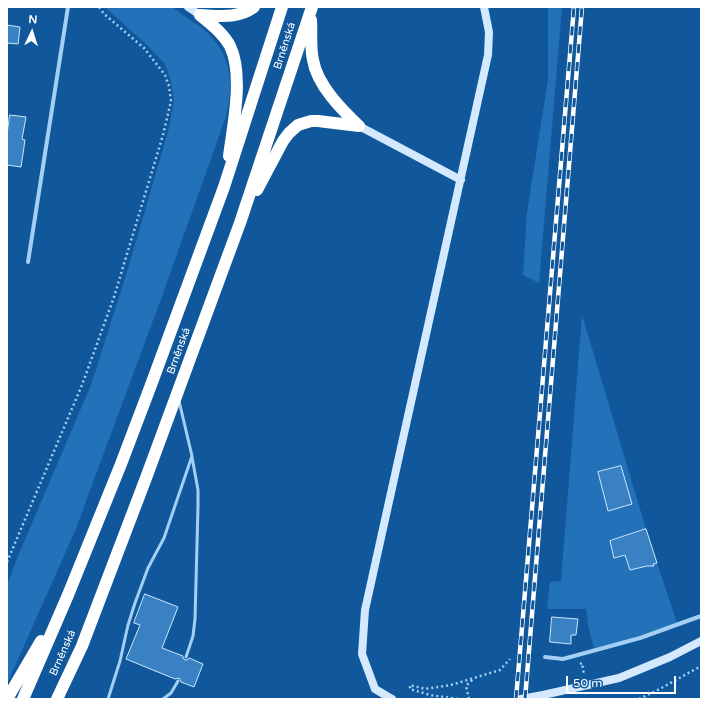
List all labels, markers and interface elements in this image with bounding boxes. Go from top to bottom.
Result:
north arrow [12,12,52,52]
text: N [28,13,38,26]
street label: Brněnská [271,21,299,71]
street label: Brněnská [164,326,194,376]
street label: Brněnská [47,628,79,678]
scale bar [568,668,678,694]
text: 50 m [573,676,602,690]

